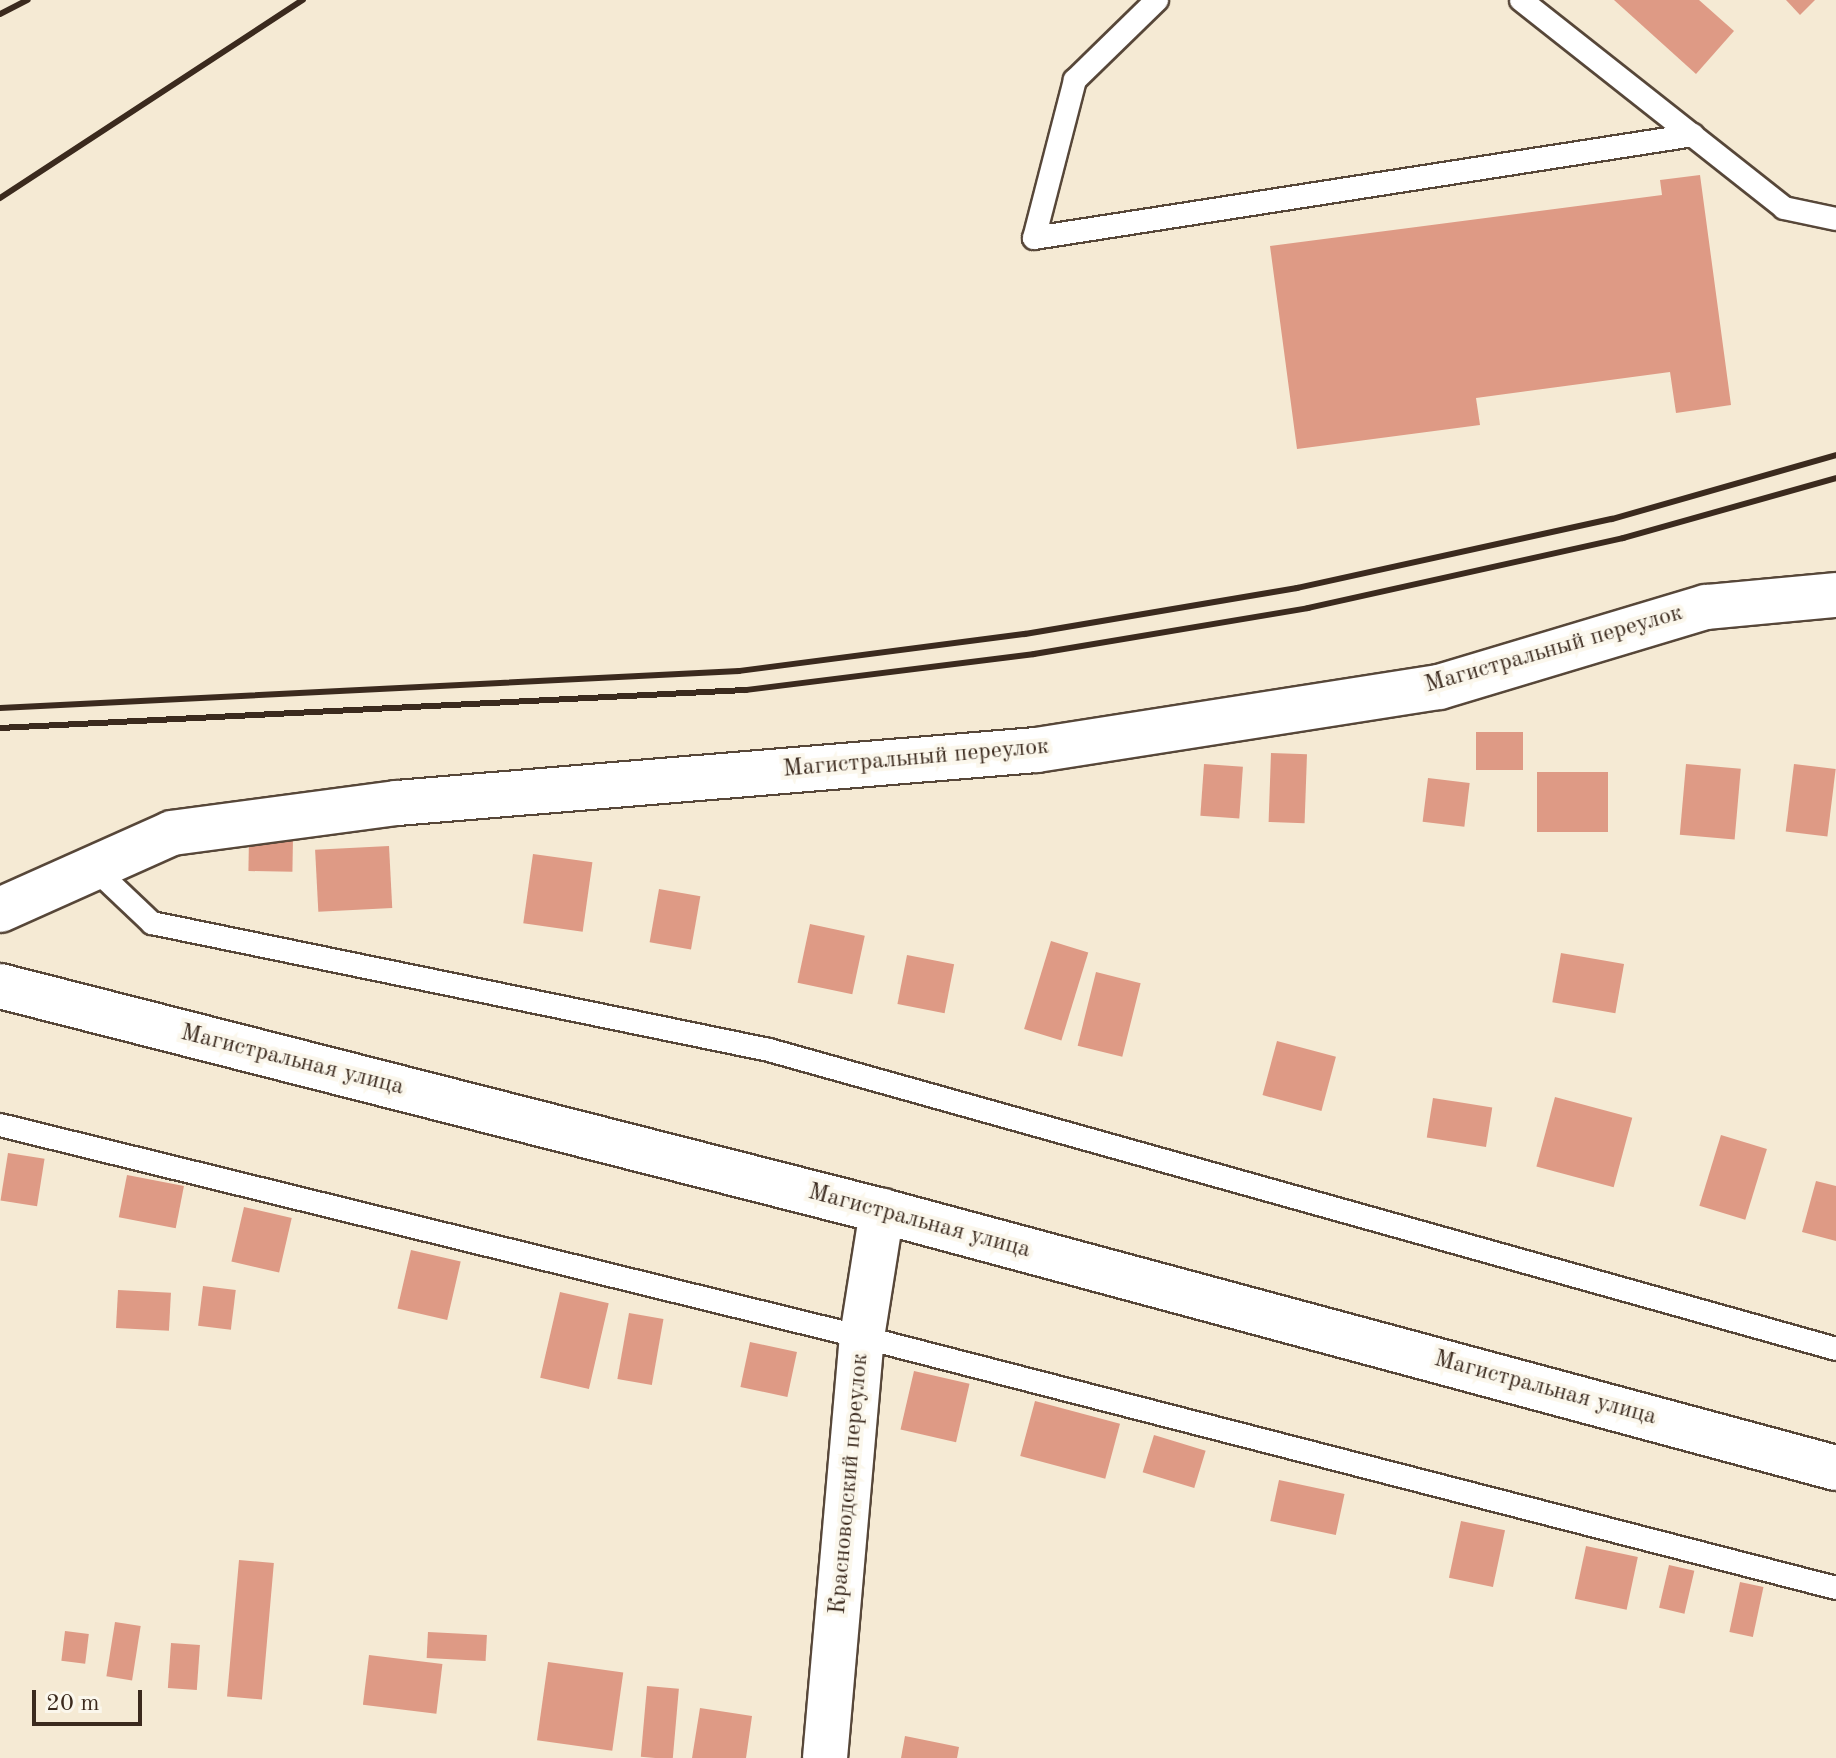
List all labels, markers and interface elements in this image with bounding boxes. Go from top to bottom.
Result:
street label: Магистральный переулок [1422,599,1686,701]
street label: Магистральный переулок [782,733,1050,785]
street label: Магистральная улица [177,1019,407,1103]
street label: Магистральная улица [805,1178,1033,1266]
street label: Магистральная улица [1431,1345,1659,1433]
street label: Красноводский переулок [824,1352,876,1616]
scale bar [36,1674,146,1724]
text: 20 m [46,1692,100,1716]

